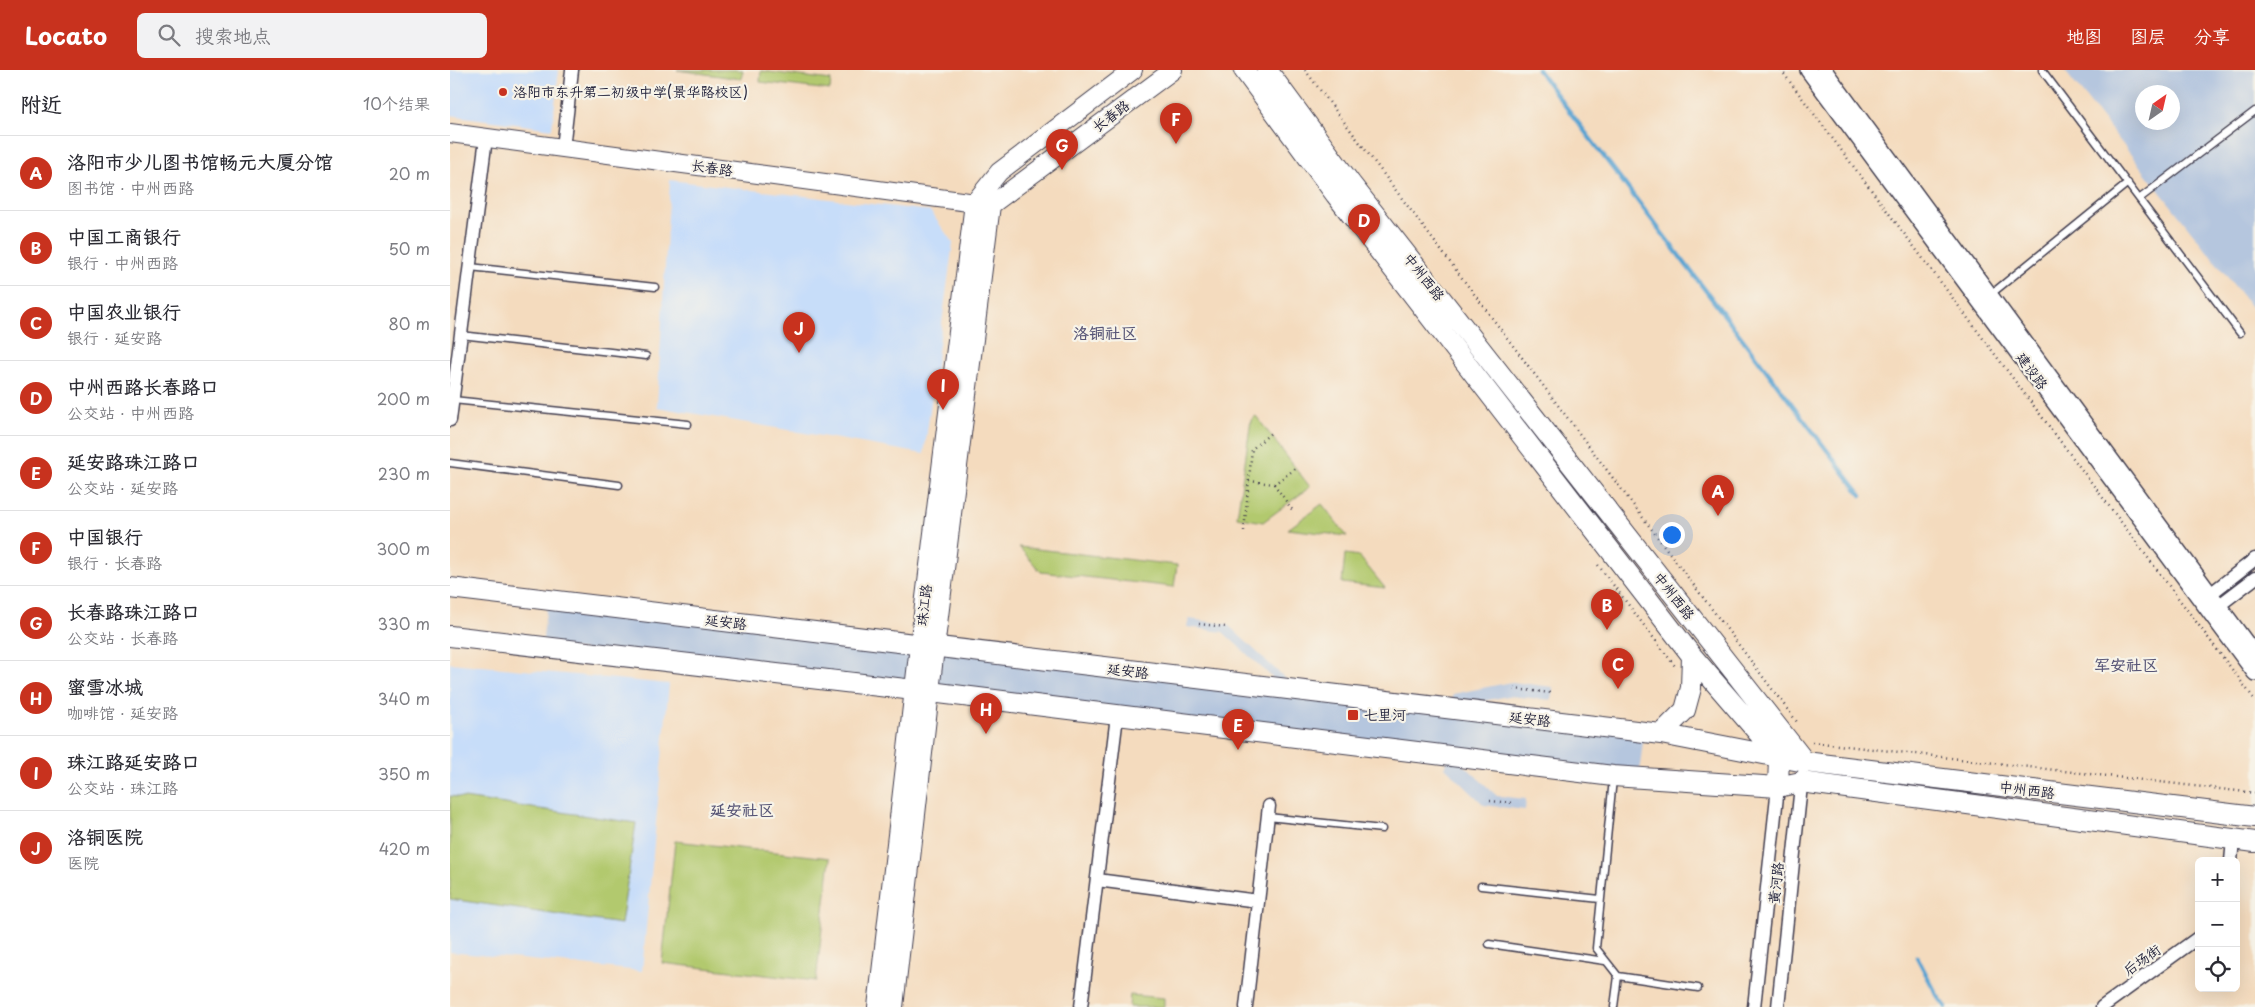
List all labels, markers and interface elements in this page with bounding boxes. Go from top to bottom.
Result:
search box [137,13,487,58]
text: Locato [25,17,107,53]
icon: search [155,21,183,49]
text: 搜索地点 [195,21,271,49]
text: 地图 [2066,22,2102,49]
text: 图层 [2130,22,2166,49]
text: 分享 [2194,22,2230,49]
place label: 洛阳市东升第二初级中学(景华路校区) [513,81,748,102]
north arrow [2135,85,2180,130]
marker: 洛阳市东升第二初级中学(景华路校区) [497,86,509,98]
text: 附近 [20,87,62,119]
text: 10个结果 [363,91,430,115]
street label: 长春路 [1088,95,1134,137]
pin: F [1160,103,1192,144]
pin: G [1046,129,1078,170]
text: 洛阳市少儿图书馆畅元大厦分馆 [67,147,333,175]
street label: 长春路 [690,154,734,181]
text: A [30,161,42,185]
text: 20 m [389,161,430,185]
text: 图书馆 · 中州西路 [67,175,194,199]
pin: D [1348,204,1380,245]
text: 中国工商银行 [67,222,181,250]
text: B [31,236,41,260]
text: 50 m [389,236,430,260]
street label: 中州西路 [1399,248,1450,305]
text: 银行 · 中州西路 [67,250,178,274]
text: 中国农业银行 [67,297,181,325]
text: C [30,311,42,335]
text: 80 m [388,311,430,335]
pin: J [783,312,815,353]
district label: 洛铜社区 [1073,320,1137,344]
text: 银行 · 延安路 [67,325,162,349]
street label: 建设路 [2012,348,2053,394]
pin: I [927,369,959,410]
text: 中州西路长春路口 [67,372,219,400]
text: D [30,386,42,410]
text: 200 m [377,386,430,410]
text: 公交站 · 中州西路 [67,400,194,424]
text: 延安路珠江路口 [67,447,200,475]
text: E [31,461,41,485]
text: 230 m [378,461,430,485]
text: 公交站 · 延安路 [67,475,178,499]
pin: A [1702,475,1734,516]
text: 中国银行 [67,522,143,550]
your location [1659,522,1685,548]
text: F [31,536,41,560]
text: 300 m [376,536,430,560]
text: 银行 · 长春路 [67,550,162,574]
street label: 中州西路 [1649,567,1700,624]
street label: 珠江路 [911,583,936,627]
pin: B [1591,589,1623,630]
text: 长春路珠江路口 [67,597,200,625]
street label: 延安路 [704,609,748,634]
text: G [29,611,43,635]
text: 330 m [377,611,430,635]
text: 公交站 · 长春路 [67,625,178,649]
pin: C [1602,648,1634,689]
district label: 军安社区 [2094,652,2158,676]
street label: 延安路 [1106,658,1150,683]
text: 蜜雪冰城 [67,672,143,700]
text: H [30,686,42,710]
text: 340 m [378,686,430,710]
pin: H [970,693,1002,734]
text: 咖啡馆 · 延安路 [67,700,178,724]
place label: 七里河 [1364,704,1406,725]
street label: 延安路 [1508,706,1552,731]
marker: 七里河 [1346,708,1360,722]
pin: E [1222,709,1254,750]
text: 珠江路延安路口 [67,747,200,775]
text: I [33,761,39,785]
text: 350 m [378,761,430,785]
text: 公交站 · 珠江路 [67,775,178,799]
street label: 中州西路 [1998,776,2056,803]
district label: 延安社区 [710,797,774,821]
text: 洛铜医院 [67,822,143,850]
text: J [31,836,41,860]
text: 420 m [379,836,430,860]
text: 医院 [67,850,99,874]
map controls [2195,857,2240,992]
button: + [2195,857,2240,902]
street label: 黄河路 [1763,861,1788,905]
button: − [2195,902,2240,947]
street label: 后场街 [2118,939,2165,980]
button: locate [2195,947,2240,992]

